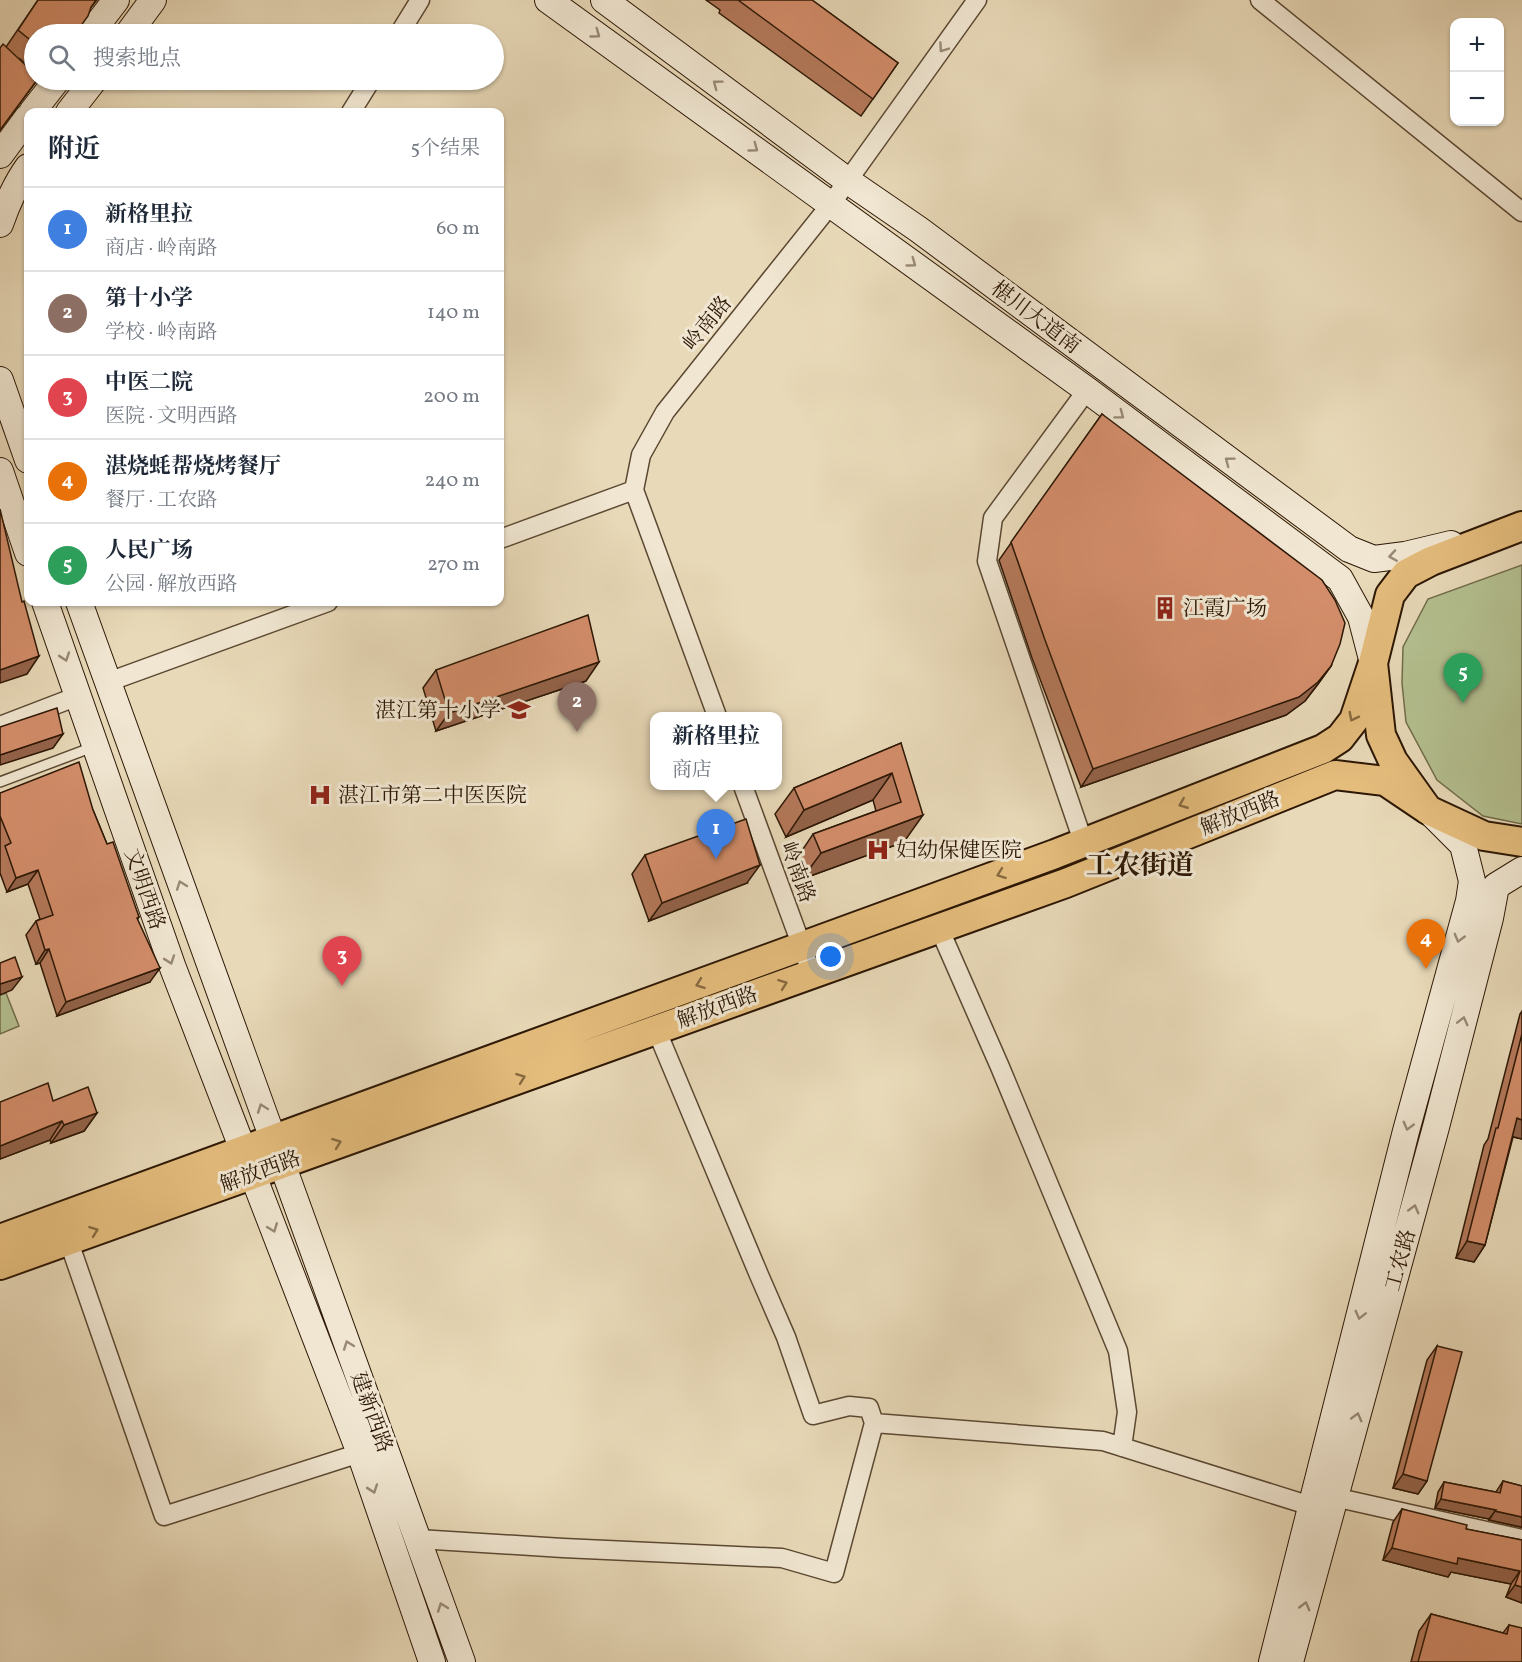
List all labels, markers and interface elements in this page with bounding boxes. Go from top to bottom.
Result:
map controls [1450,18,1504,126]
button: + [1450,18,1504,72]
search box [24,24,504,90]
one-way arrow [589,27,600,38]
icon: search [45,41,78,74]
one-way arrow [939,41,950,52]
text: 搜索地点 [93,44,181,75]
button: − [1450,72,1504,126]
one-way arrow [712,80,723,91]
text: 附近 [48,132,100,168]
text: 5个结果 [410,135,480,163]
one-way arrow [747,141,758,152]
text: 新格里拉 [105,200,193,231]
text: 1 [63,215,72,243]
text: 60 m [436,215,480,243]
text: 商店 · 岭南路 [105,235,217,263]
one-way arrow [905,256,916,267]
street label: 椹川大道南 [984,275,1086,361]
text: 第十小学 [105,284,193,315]
street label: 岭南路 [677,290,739,358]
text: 2 [62,299,73,327]
text: 140 m [427,299,480,327]
text: 学校 · 岭南路 [105,319,217,347]
text: 中医二院 [105,368,193,399]
text: 3 [62,383,73,411]
text: 200 m [423,383,480,411]
text: 医院 · 文明西路 [105,403,237,431]
one-way arrow [1113,408,1124,419]
text: 湛烧蚝帮烧烤餐厅 [105,452,281,483]
one-way arrow [1225,457,1236,468]
text: 4 [61,467,74,495]
text: 240 m [425,467,480,495]
text: 餐厅 · 工农路 [105,487,217,515]
text: 人民广场 [105,536,193,567]
one-way arrow [1389,550,1398,562]
text: 5 [63,551,72,579]
text: 270 m [427,551,480,579]
text: 公园 · 解放西路 [105,571,237,599]
building icon: 江霞广场 [1152,595,1178,621]
place label: 江霞广场 [1183,595,1267,624]
one-way arrow [57,651,70,662]
pin: 5 [1444,654,1482,703]
pin: 2 [558,682,596,732]
place label: 湛江第十小学 [375,697,501,726]
school or university icon: 湛江第十小学 [506,697,532,723]
one-way arrow [1349,711,1361,722]
popup [650,712,782,790]
text: 新格里拉 [672,722,760,753]
text: 商店 [672,757,712,785]
hospital icon: 湛江市第二中医医院 [307,782,333,808]
place label: 湛江市第二中医医院 [338,782,527,811]
street label: 解放西路 [1196,785,1285,844]
one-way arrow [1179,797,1190,809]
pin: 1 [696,810,736,859]
hospital icon: 妇幼保健医院 [865,837,891,863]
place label: 妇幼保健医院 [896,837,1022,866]
street label: 岭南路 [772,838,821,907]
street label: 文明西路 [116,845,171,934]
district label: 工农街道 [1086,848,1194,886]
one-way arrow [997,867,1007,880]
one-way arrow [176,880,188,891]
pin: 4 [1406,920,1446,969]
one-way arrow [1454,932,1466,943]
pin: 3 [322,936,362,986]
your location [816,942,845,971]
one-way arrow [162,954,175,965]
one-way arrow [695,977,706,990]
one-way arrow [778,978,788,991]
street label: 解放西路 [673,980,762,1036]
one-way arrow [1456,1016,1469,1026]
one-way arrow [515,1072,526,1085]
one-way arrow [257,1103,269,1114]
one-way arrow [1402,1121,1415,1131]
one-way arrow [331,1138,342,1151]
street label: 解放西路 [216,1144,305,1200]
one-way arrow [1406,1204,1419,1214]
one-way arrow [266,1222,278,1233]
one-way arrow [88,1226,99,1238]
street label: 工农路 [1379,1226,1424,1295]
one-way arrow [1354,1310,1367,1320]
one-way arrow [342,1340,355,1350]
street label: 建新西路 [343,1368,399,1457]
one-way arrow [1350,1413,1362,1423]
one-way arrow [365,1483,378,1494]
one-way arrow [1298,1601,1311,1611]
one-way arrow [437,1602,450,1613]

